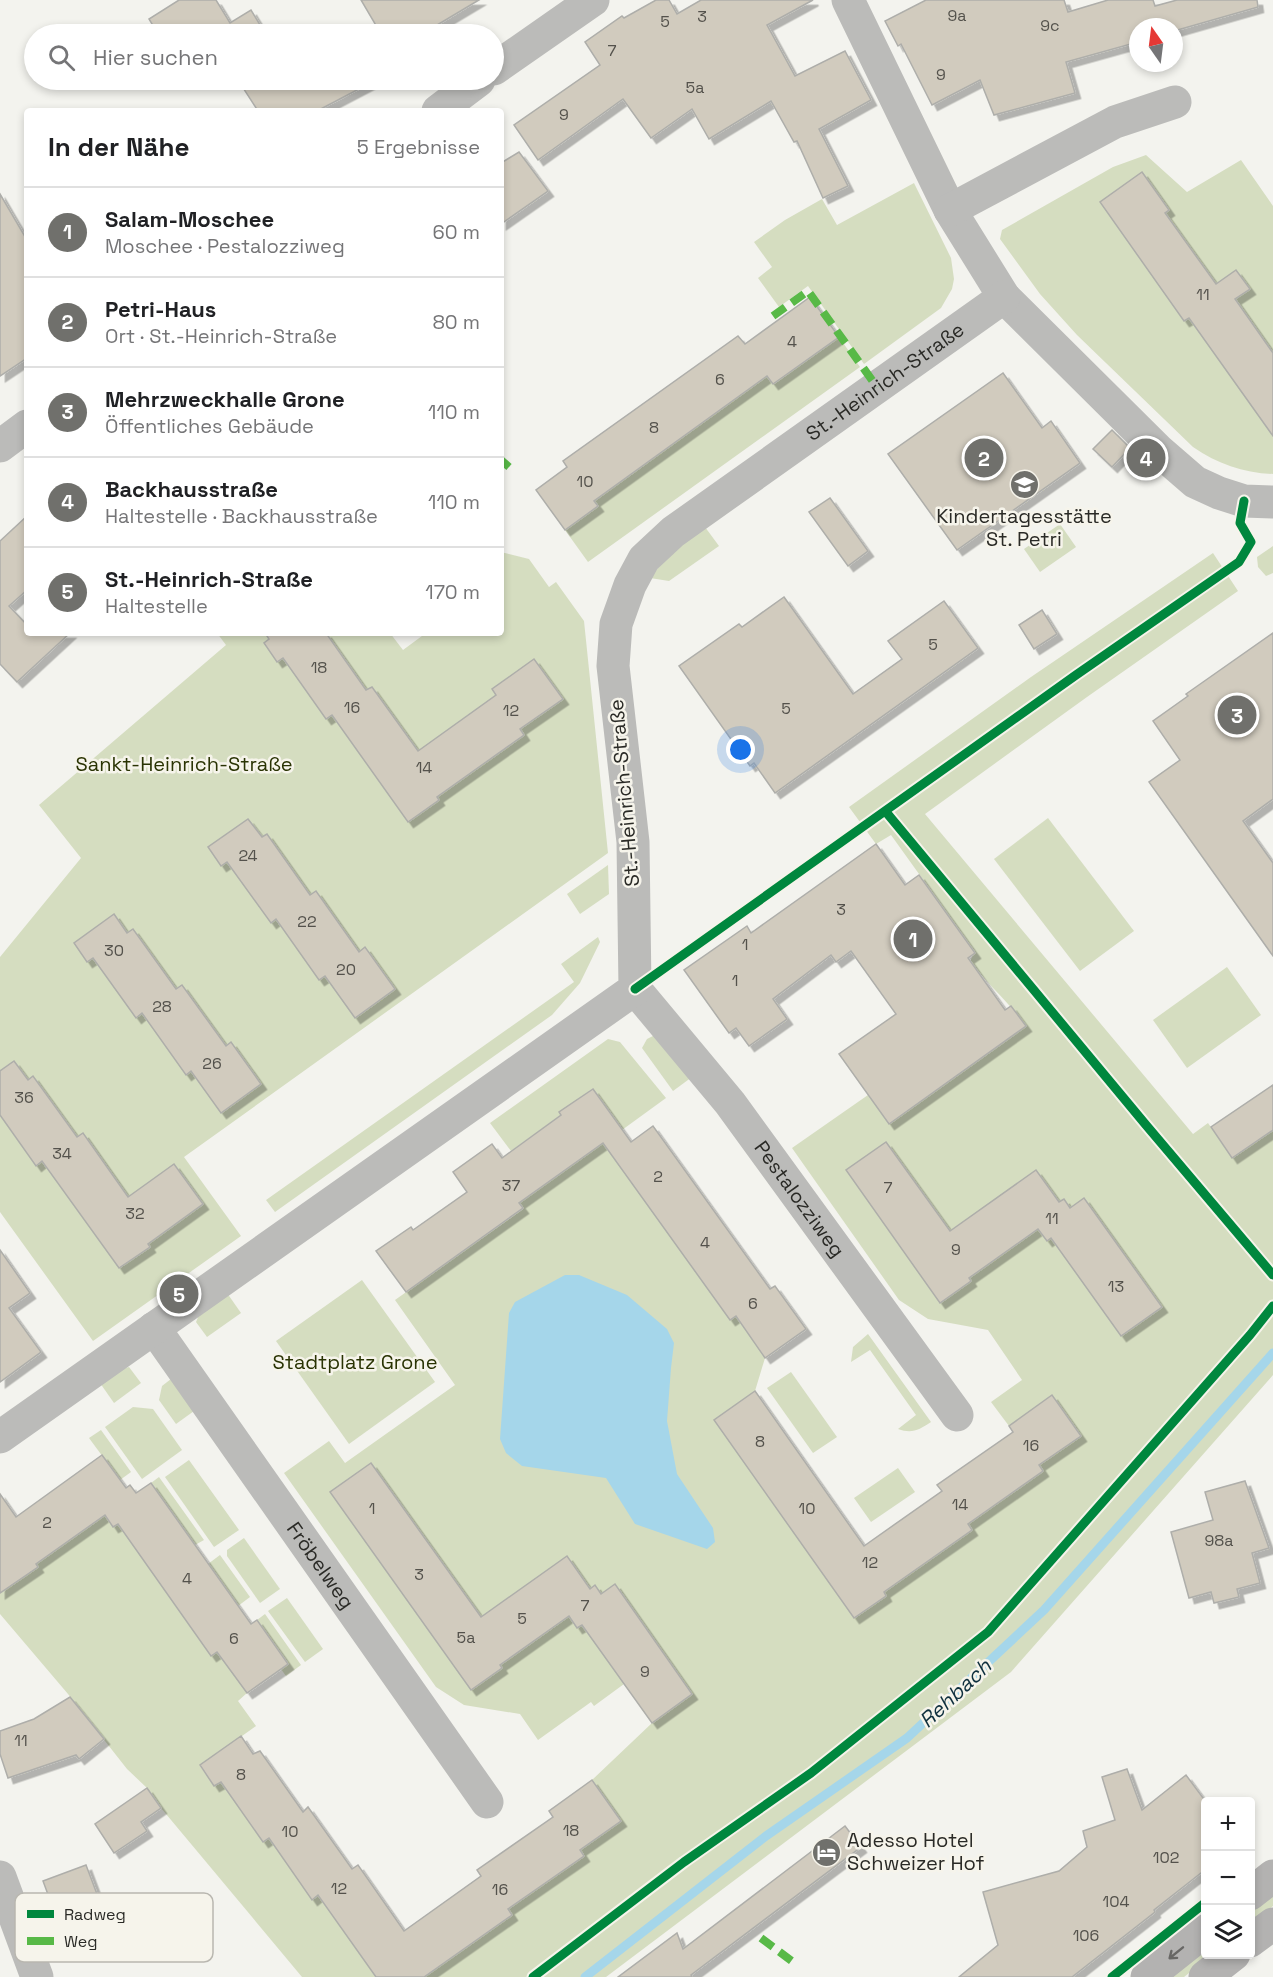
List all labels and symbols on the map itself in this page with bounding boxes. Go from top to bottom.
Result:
house number: 9a [948,5,967,26]
house number: 3 [697,6,707,27]
house number: 5 [660,11,670,32]
house number: 9c [1040,15,1060,36]
north arrow [1129,18,1183,72]
house number: 7 [607,40,617,61]
house number: 9 [936,64,946,85]
house number: 5a [686,77,704,98]
house number: 9 [559,104,569,125]
house number: 11 [1196,284,1210,305]
street label: St.-Heinrich-Straße [801,316,969,447]
house number: 4 [787,331,797,352]
house number: 6 [715,369,725,390]
house number: 8 [649,417,659,438]
pin: 2 [964,436,1004,480]
pin: 4 [1126,436,1166,480]
school or university icon: Kindertagesstätte St. Petri [1008,469,1040,501]
house number: 10 [577,471,593,492]
place label: Kindertagesstätte St. Petri [936,503,1112,552]
house number: 5 [928,634,938,655]
house number: 18 [311,657,327,678]
pin: 3 [1218,692,1256,738]
house number: 16 [344,697,360,718]
street label: St.-Heinrich-Straße [603,698,645,888]
house number: 5 [781,698,791,719]
house number: 12 [503,700,519,721]
your location [726,735,755,764]
park label: Sankt-Heinrich-Straße [75,751,293,777]
house number: 14 [416,757,432,778]
house number: 24 [238,845,258,866]
house number: 3 [836,899,846,920]
house number: 22 [297,911,317,932]
pin: 1 [894,916,932,962]
house number: 1 [742,934,748,955]
house number: 30 [104,940,124,961]
house number: 20 [336,959,356,980]
house number: 1 [732,970,738,991]
house number: 28 [152,996,172,1017]
house number: 26 [202,1053,222,1074]
house number: 36 [14,1087,34,1108]
street label: Pestalozziweg [749,1136,851,1262]
house number: 34 [52,1143,72,1164]
house number: 2 [653,1166,663,1187]
house number: 37 [502,1175,520,1196]
house number: 7 [883,1177,893,1198]
house number: 32 [125,1203,145,1224]
house number: 11 [1045,1208,1059,1229]
house number: 4 [700,1232,710,1253]
house number: 9 [951,1239,961,1260]
pin: 5 [160,1272,198,1316]
house number: 13 [1108,1276,1124,1297]
house number: 6 [748,1293,758,1314]
park label: Stadtplatz Grone [273,1349,437,1375]
house number: 8 [755,1431,765,1452]
house number: 16 [1023,1435,1039,1456]
house number: 14 [952,1494,968,1515]
house number: 1 [369,1498,375,1519]
house number: 10 [799,1498,815,1519]
house number: 2 [42,1512,52,1533]
street label: Fröbelweg [281,1517,360,1614]
house number: 98a [1205,1530,1233,1551]
house number: 12 [862,1552,878,1573]
house number: 3 [414,1564,424,1585]
house number: 4 [182,1568,192,1589]
house number: 7 [580,1595,590,1616]
house number: 5 [517,1608,527,1629]
house number: 5a [457,1627,475,1648]
house number: 6 [229,1628,239,1649]
water label: Rehbach [913,1652,998,1733]
house number: 9 [640,1661,650,1682]
house number: 11 [14,1730,28,1751]
house number: 8 [236,1764,246,1785]
house number: 18 [563,1820,579,1841]
house number: 10 [282,1821,298,1842]
place label: Adesso Hotel Schweizer Hof [847,1827,985,1876]
hotel icon: Adesso Hotel Schweizer Hof [810,1836,842,1868]
house number: 102 [1153,1847,1179,1868]
house number: 12 [331,1878,347,1899]
house number: 16 [492,1879,508,1900]
house number: 104 [1103,1891,1129,1912]
legend [15,1893,213,1962]
text: Radweg [64,1904,126,1925]
house number: 106 [1073,1925,1099,1946]
text: Weg [64,1931,98,1952]
one-way arrow [1168,1947,1184,1960]

